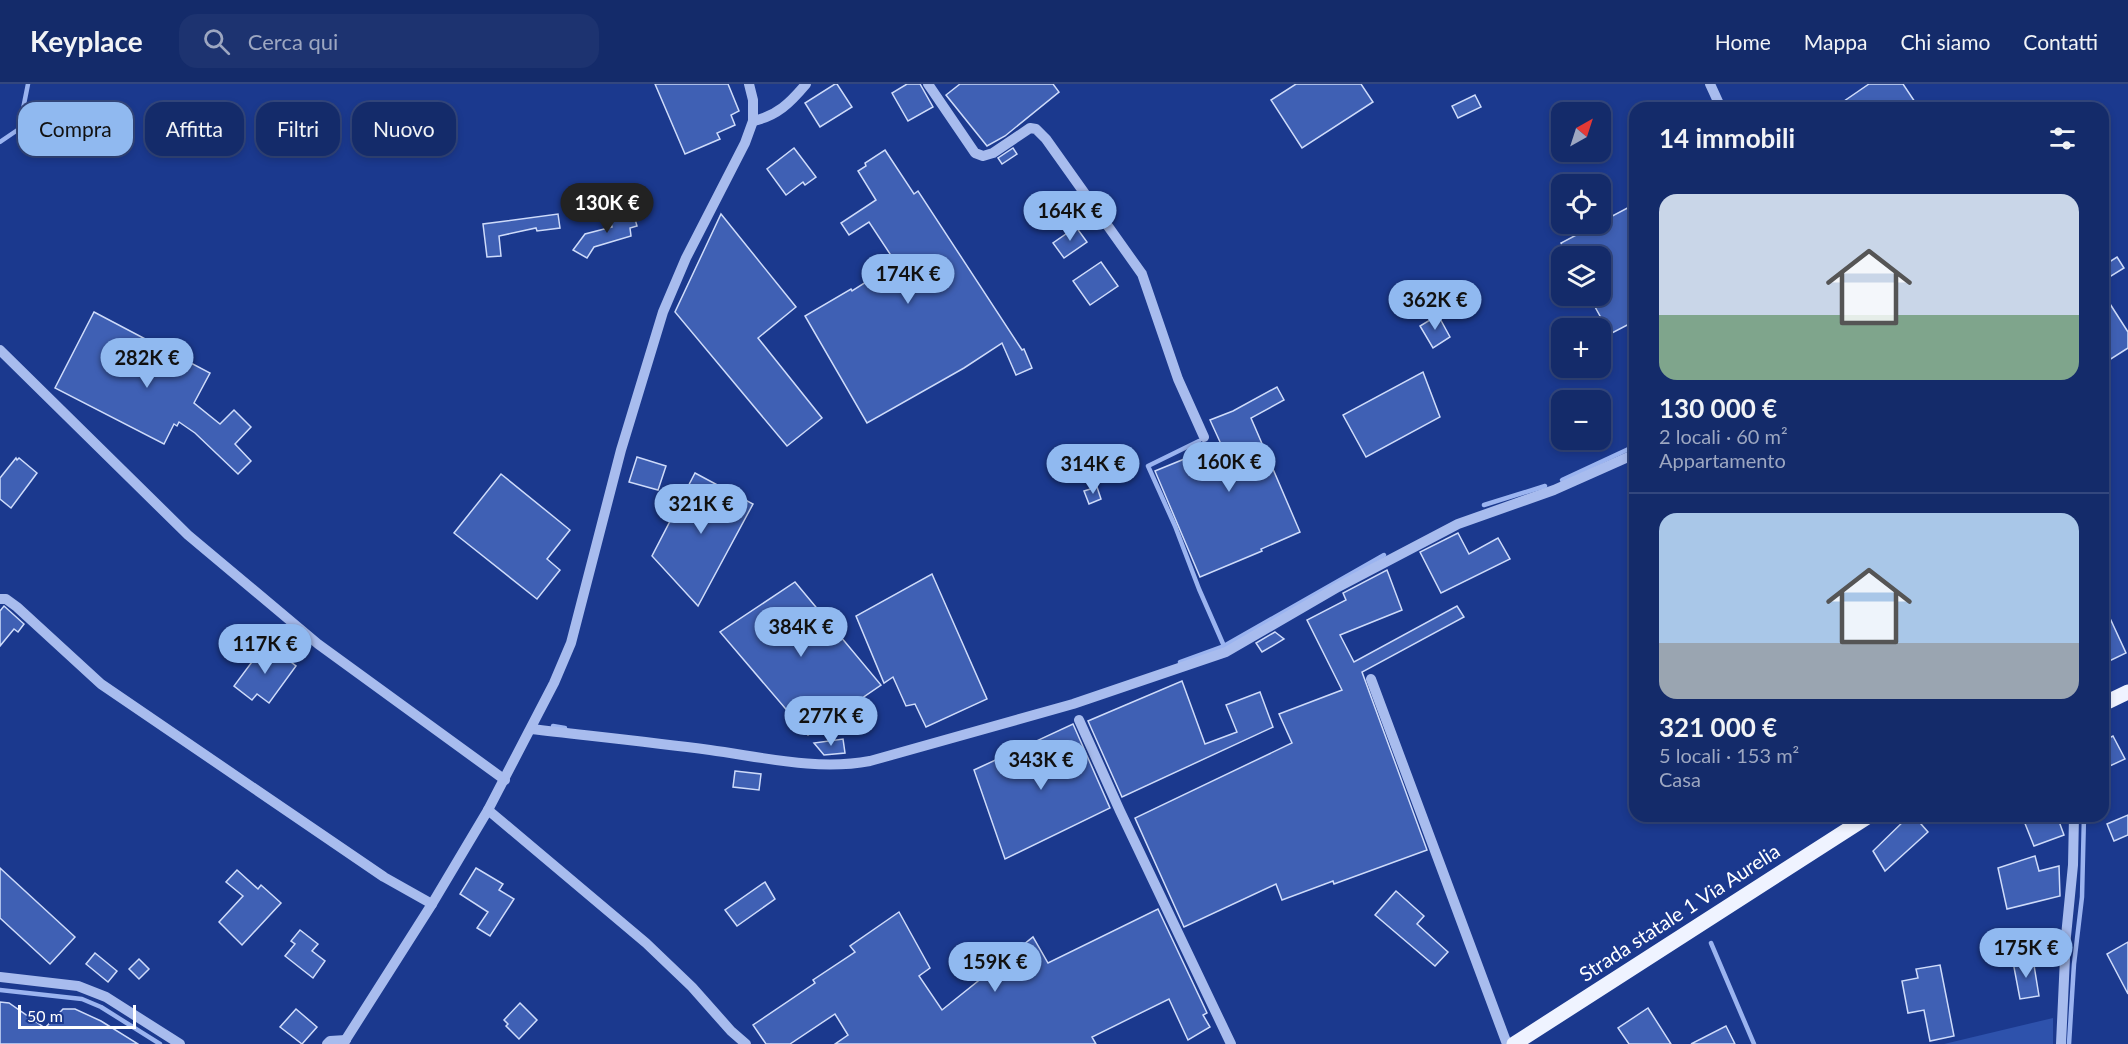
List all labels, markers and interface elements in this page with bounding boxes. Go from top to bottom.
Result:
search box [179,14,599,68]
text: Keyplace [30,24,143,58]
icon: search [200,25,233,58]
text: Cerca qui [248,28,338,55]
text: Home [1715,29,1771,54]
text: Mappa [1804,29,1867,54]
text: Chi siamo [1900,29,1990,54]
text: Contatti [2023,29,2098,54]
chip: Compra [18,102,133,156]
chip: Affitta [145,102,244,156]
chip: Filtri [256,102,340,156]
chip: Nuovo [352,102,456,156]
north arrow [1551,102,1611,162]
map controls [1551,102,1611,450]
text: 14 immobili [1659,122,1795,154]
icon: filters [2046,122,2079,155]
button: locate [1551,174,1611,234]
pin: 130K € [558,183,656,234]
text: 130K € [575,190,639,214]
pin: 164K € [1021,191,1119,242]
text: 164K € [1038,198,1102,222]
icon: home [1815,233,1923,341]
button: layers [1551,246,1611,306]
pin: 174K € [859,254,957,305]
text: 174K € [876,261,940,285]
pin: 362K € [1386,280,1484,331]
text: 362K € [1403,287,1467,311]
button: + [1551,318,1611,378]
pin: 282K € [98,338,196,389]
text: 282K € [115,345,179,369]
button: − [1551,390,1611,450]
text: 130 000 € [1659,392,1777,424]
text: 2 locali · 60 m² [1659,424,1788,448]
pin: 160K € [1180,442,1278,493]
pin: 314K € [1044,444,1142,495]
text: Appartamento [1659,448,1786,472]
text: 160K € [1197,449,1261,473]
text: 314K € [1061,451,1125,475]
pin: 321K € [652,484,750,535]
text: 321K € [669,491,733,515]
icon: home [1815,552,1923,660]
pin: 384K € [752,607,850,658]
text: 384K € [769,614,833,638]
pin: 117K € [216,624,314,675]
text: 117K € [233,631,297,655]
pin: 277K € [782,696,880,747]
text: 277K € [799,703,863,727]
text: 321 000 € [1659,711,1777,743]
pin: 343K € [992,740,1090,791]
text: 5 locali · 153 m² [1659,743,1799,767]
text: 343K € [1009,747,1073,771]
text: Casa [1659,767,1701,791]
street label: Strada statale 1 Via Aurelia [1574,838,1784,986]
pin: 175K € [1977,928,2075,979]
text: 175K € [1994,935,2058,959]
pin: 159K € [946,942,1044,993]
text: 159K € [963,949,1027,973]
scale bar [18,1002,136,1030]
text: 50 m [27,1006,63,1025]

